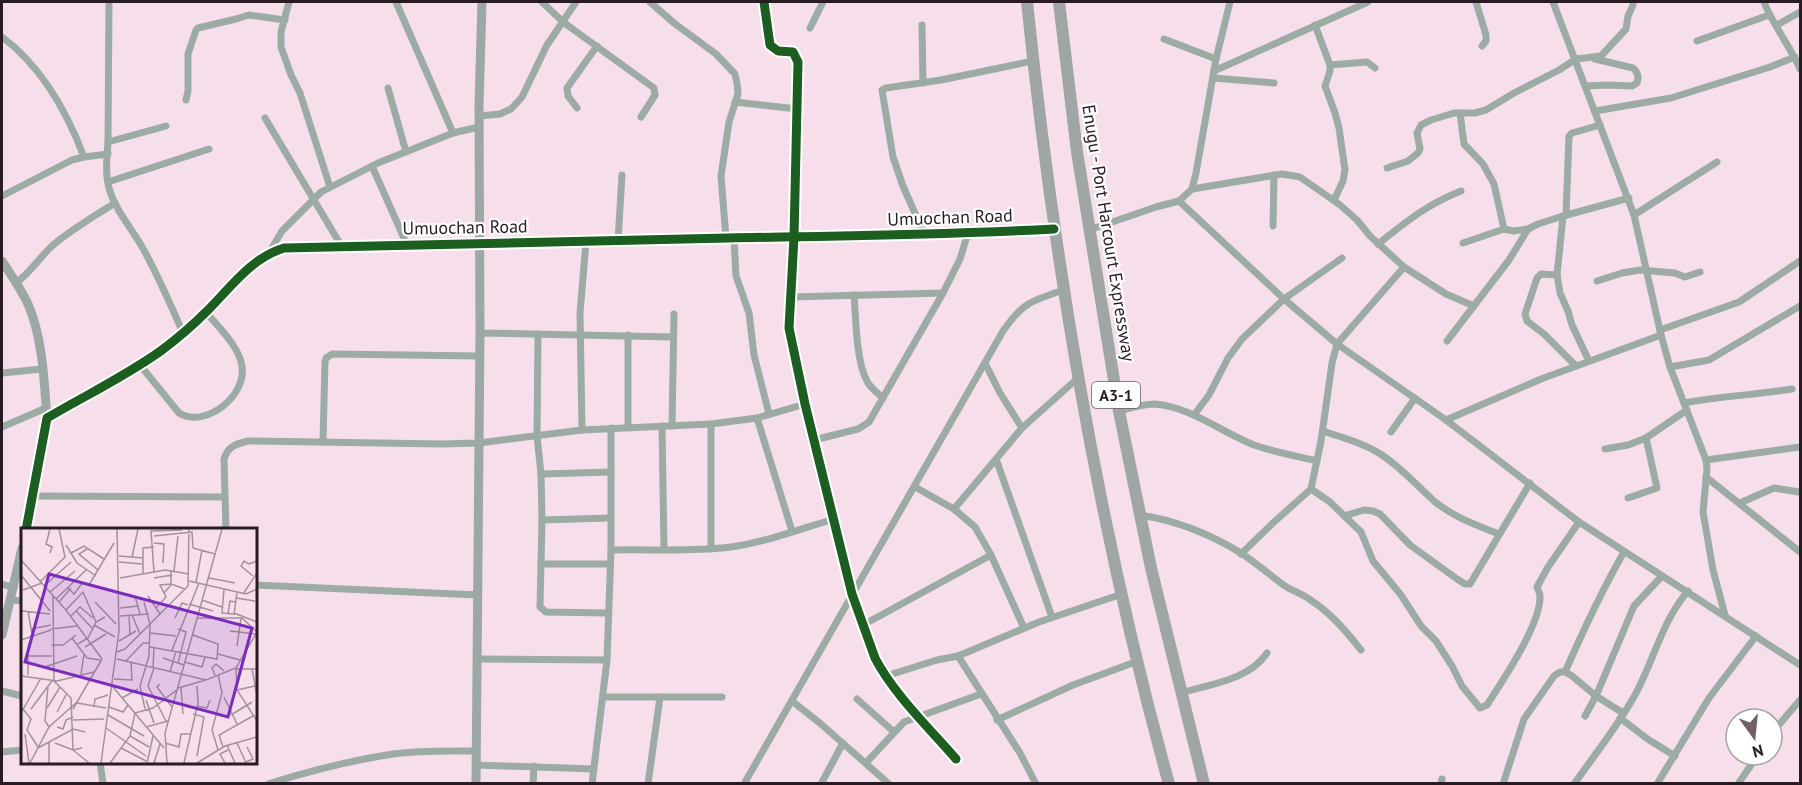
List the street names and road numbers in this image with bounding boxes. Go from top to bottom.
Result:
street label: Enugu - Port Harcourt Expressway [1077,103,1141,364]
street label: Umuochan Road [887,203,1013,231]
street label: Umuochan Road [402,214,528,240]
road number: A3-1 [1092,382,1140,408]

